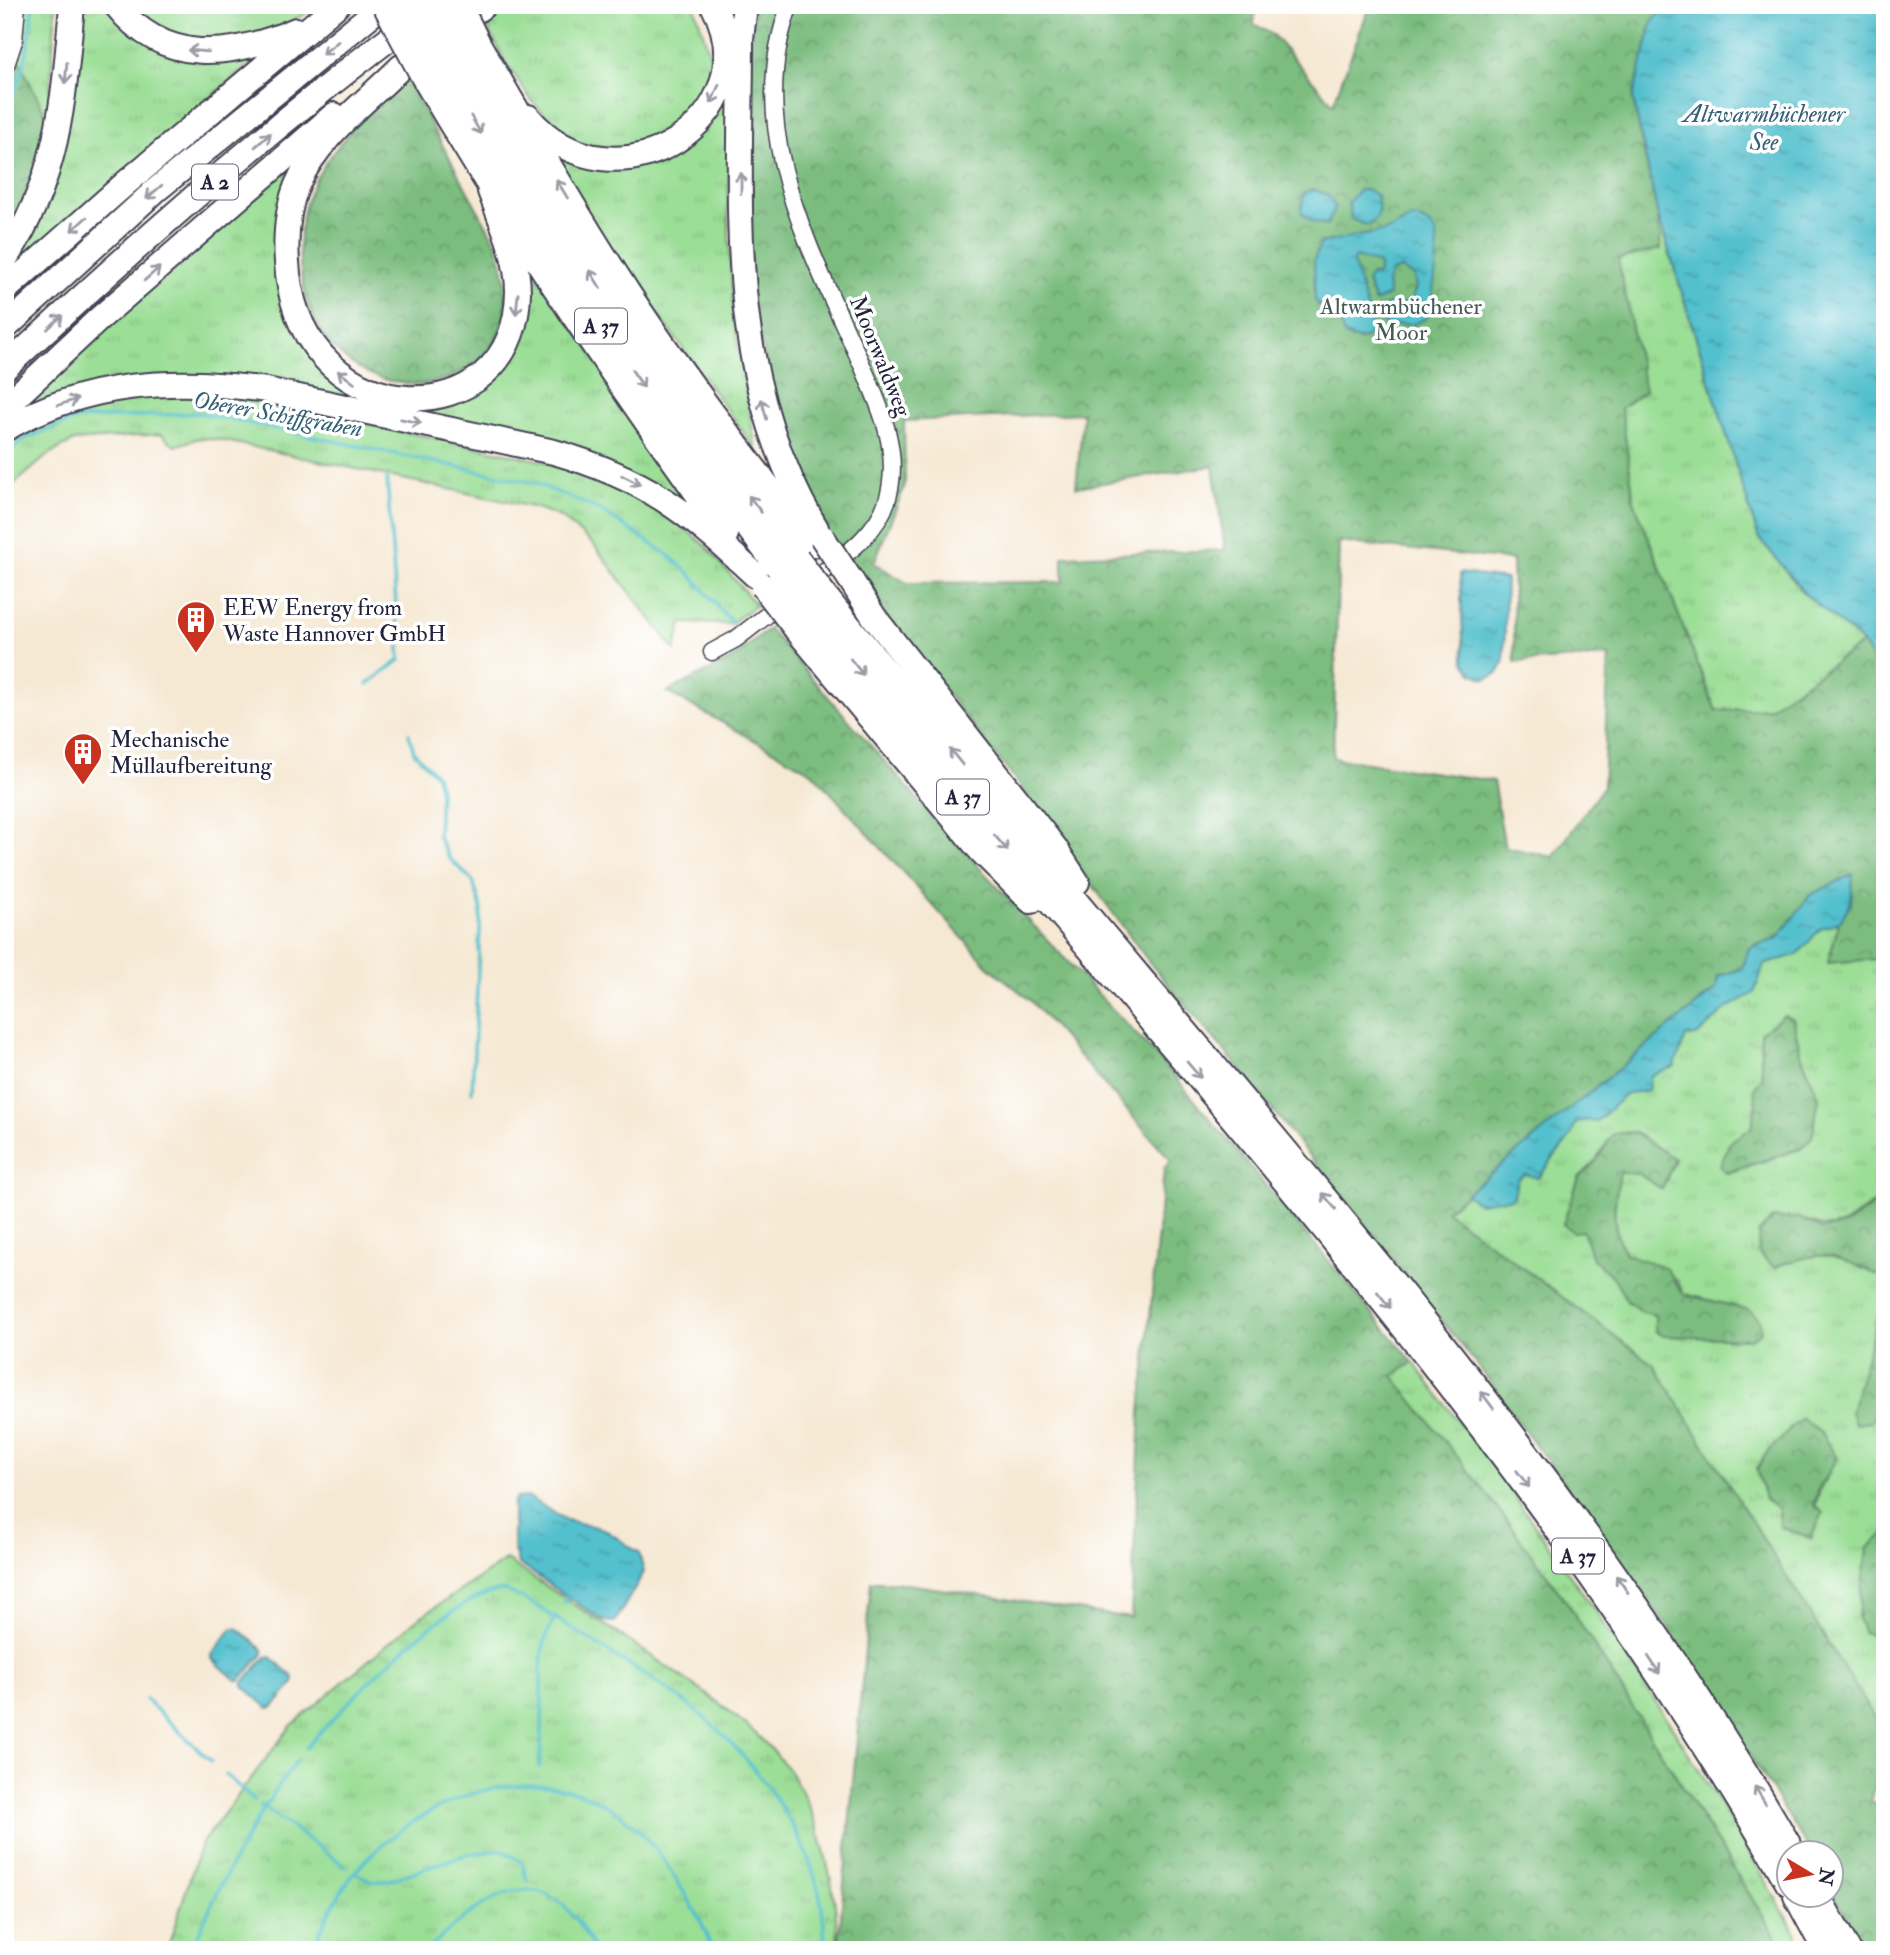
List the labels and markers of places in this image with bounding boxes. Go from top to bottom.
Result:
place label: EEW Energy from Waste Hannover GmbH [222,593,446,648]
building icon: EEW Energy from Waste Hannover GmbH [175,599,217,654]
place label: Mechanische Müllaufbereitung [110,725,273,780]
building icon: Mechanische Müllaufbereitung [62,731,104,786]

